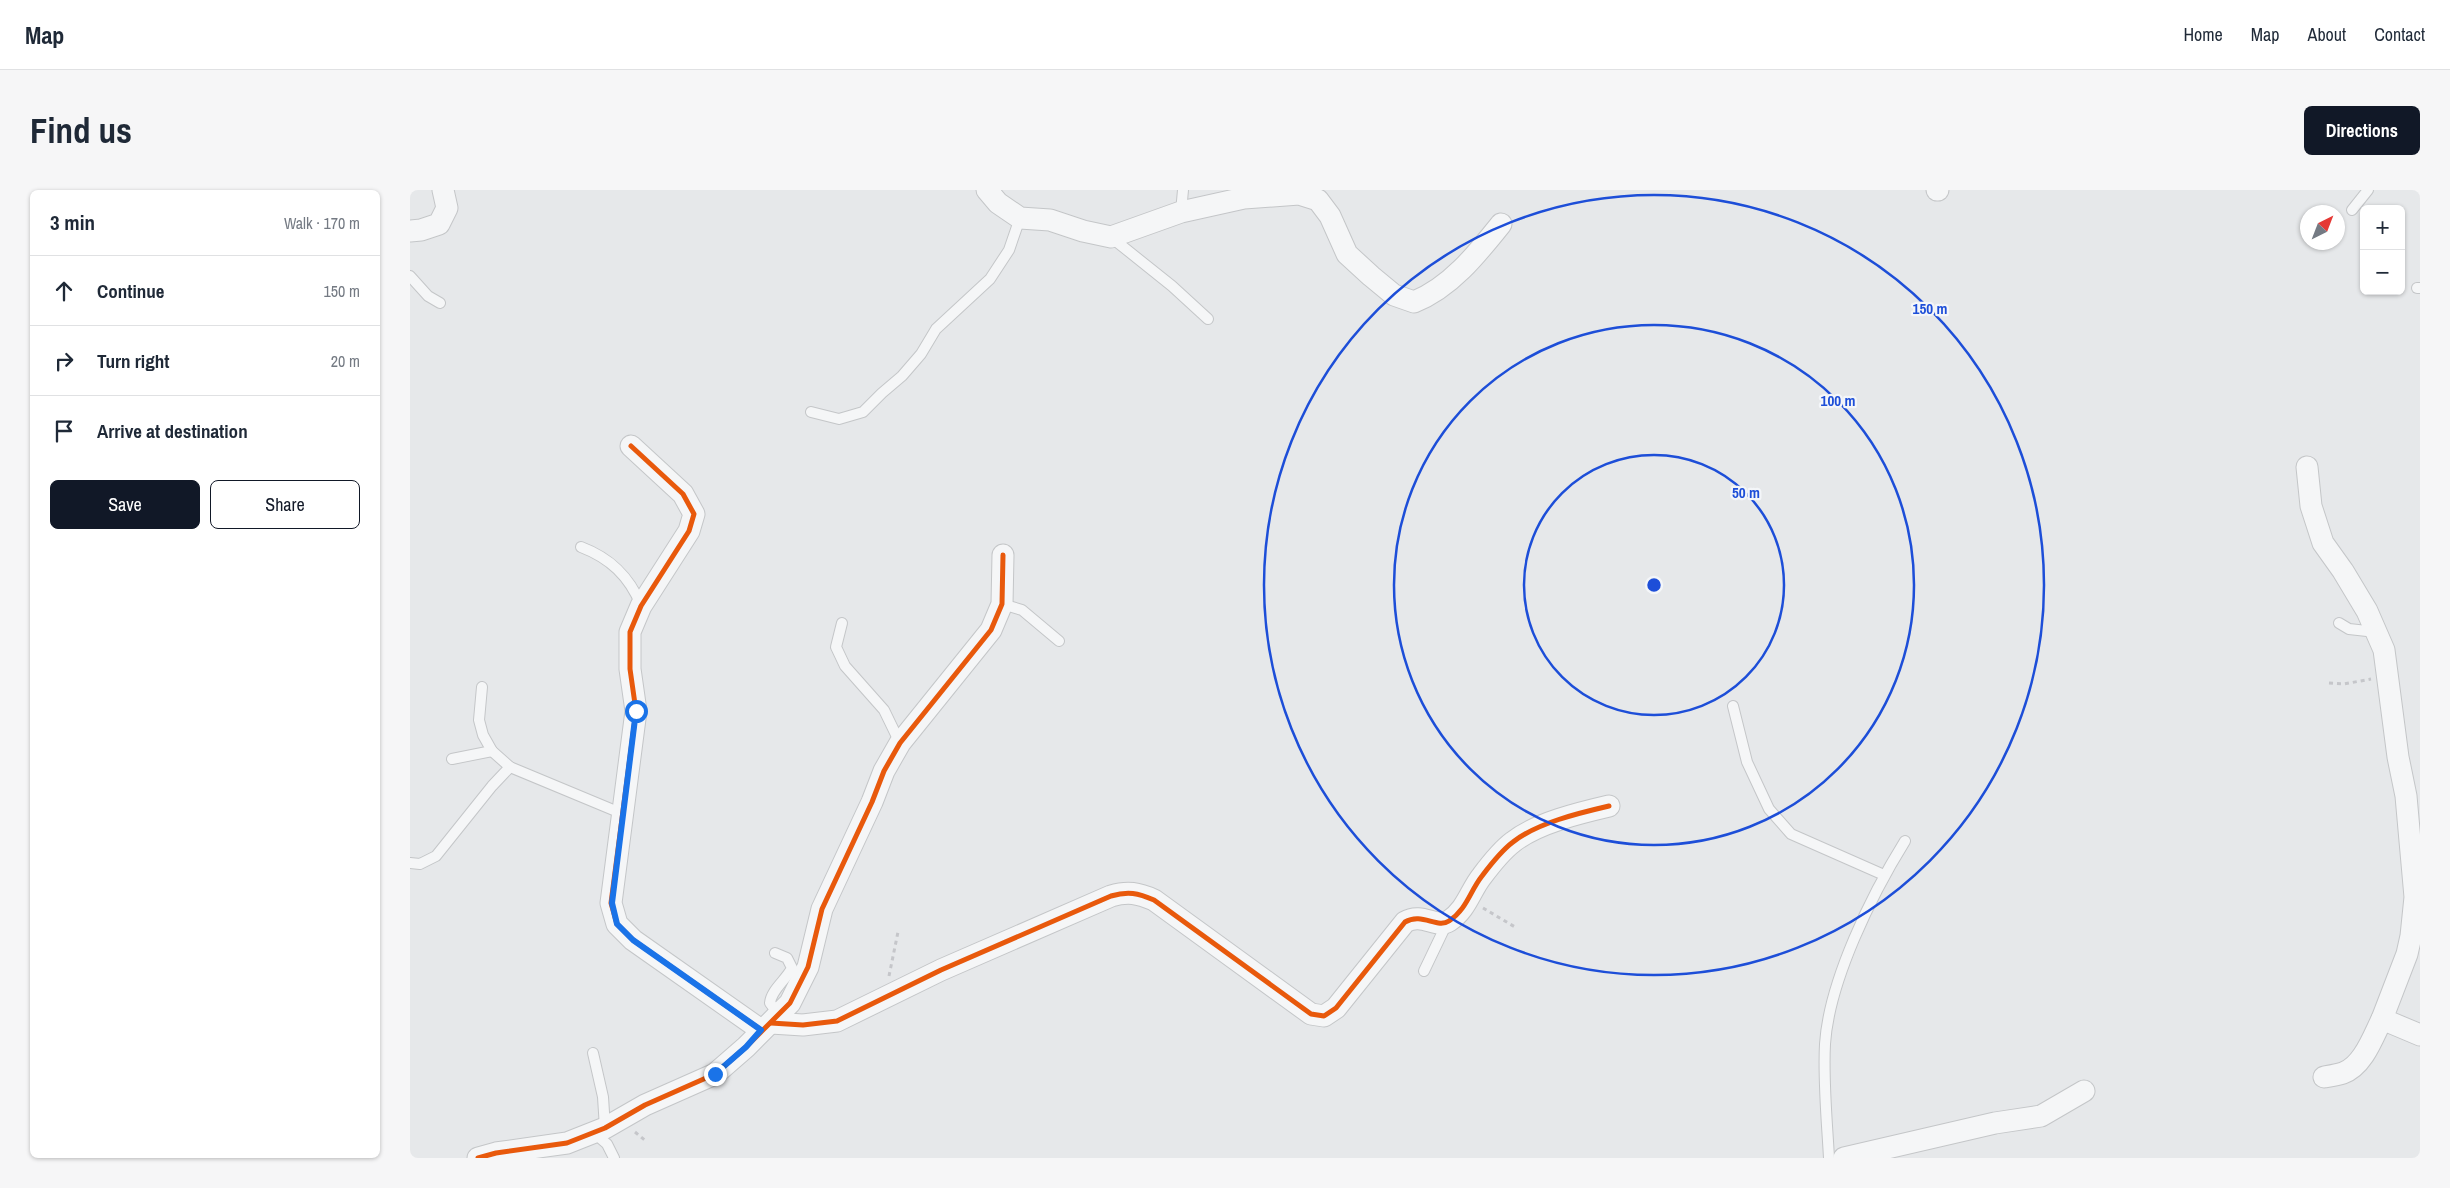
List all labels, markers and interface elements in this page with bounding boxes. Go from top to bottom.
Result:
text: Map [25,19,64,51]
text: Home [2183,22,2223,47]
text: Map [2251,22,2280,47]
text: About [2308,22,2346,47]
text: Contact [2374,22,2425,47]
button: Directions [2304,106,2420,155]
text: Find us [30,107,132,154]
north arrow [2300,205,2345,250]
map controls [2360,205,2405,295]
button: + [2360,205,2405,250]
text: 3 min [50,208,95,237]
text: Walk · 170 m [284,212,360,234]
button: − [2360,250,2405,295]
icon: ahead [50,277,78,305]
text: Continue [97,278,165,304]
text: 150 m [324,280,360,302]
text: 150 m [1913,298,1947,319]
icon: right [50,347,78,375]
text: Turn right [97,348,169,374]
text: 20 m [331,350,360,372]
text: 100 m [1821,390,1855,411]
icon: arrive [50,417,78,445]
text: Arrive at destination [97,418,248,444]
button: Save [50,480,200,529]
button: Share [210,480,360,529]
text: 50 m [1732,482,1760,503]
centre of rings [1645,576,1663,594]
route start [625,700,648,723]
route end [704,1063,727,1086]

